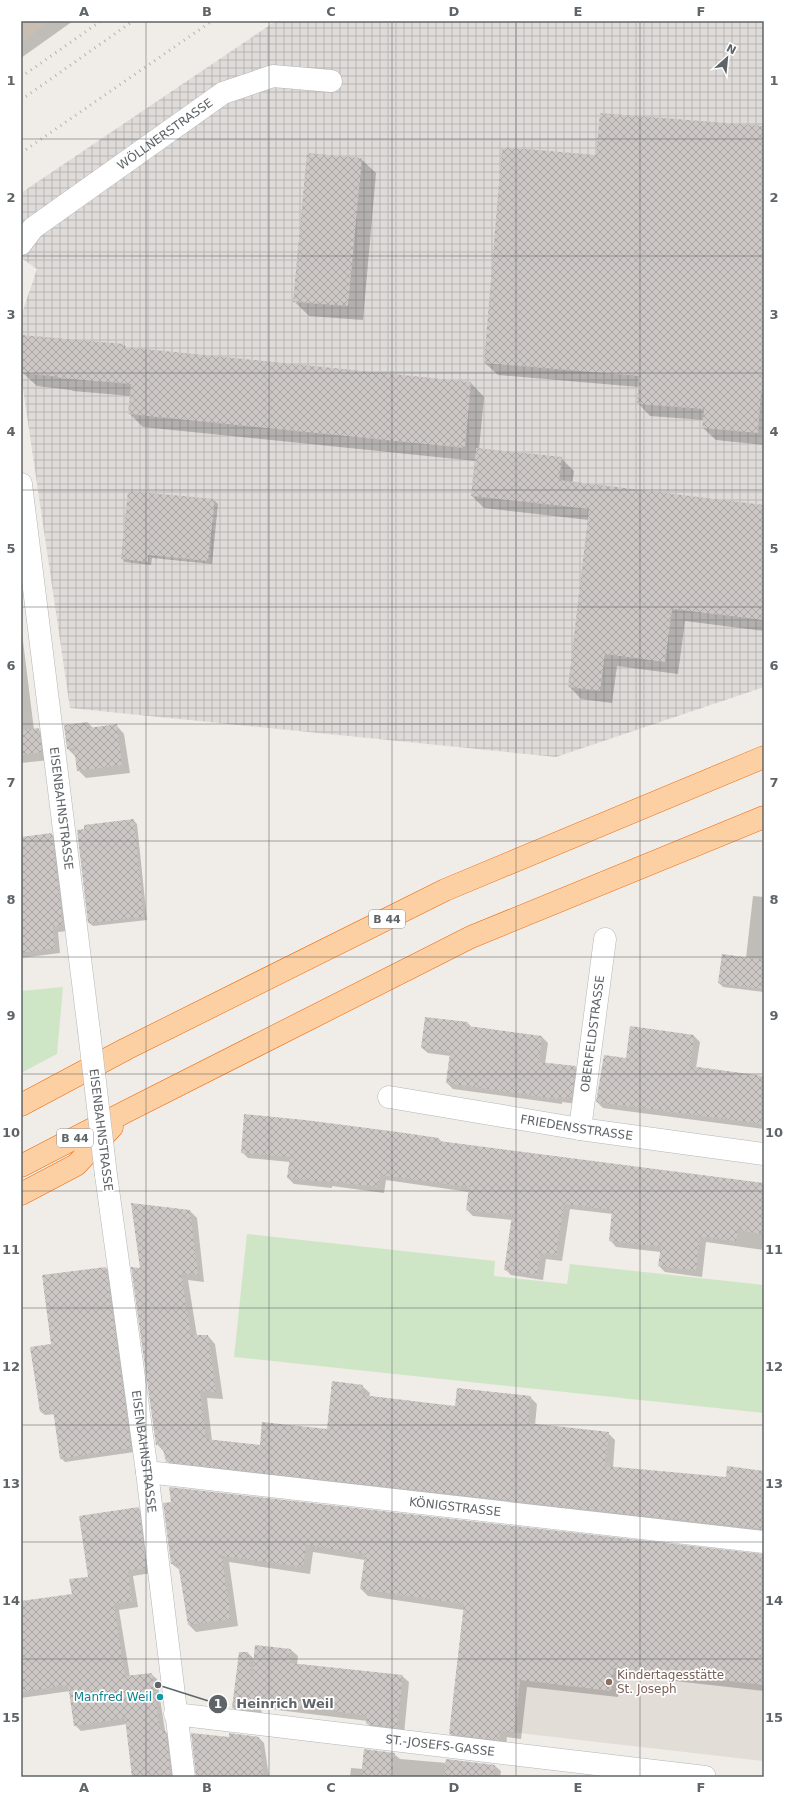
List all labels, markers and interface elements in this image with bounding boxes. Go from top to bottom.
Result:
text: A [79,4,89,19]
text: B [202,4,212,19]
text: C [326,4,336,19]
text: D [449,4,460,19]
text: E [574,4,582,19]
text: F [697,4,705,19]
north arrow [707,38,747,78]
text: N [724,42,738,57]
text: 1 [6,73,16,88]
text: 1 [769,73,779,88]
street label: WÖLLNERSTRASSE [115,96,215,173]
text: 2 [6,190,16,205]
text: 2 [769,190,779,205]
text: 3 [6,307,16,322]
text: 3 [769,307,779,322]
text: 4 [6,424,16,439]
text: 4 [769,424,779,439]
text: 5 [6,541,16,556]
text: 5 [769,541,779,556]
text: 6 [6,658,16,673]
text: 6 [769,658,779,673]
street label: EISENBAHNSTRASSE [47,746,76,871]
text: 7 [6,775,16,790]
text: 7 [769,775,779,790]
text: 8 [6,892,16,907]
text: 8 [769,892,779,907]
road number: B 44 [369,910,405,928]
street label: OBERFELDSTRASSE [578,974,607,1093]
text: 9 [6,1008,16,1023]
text: 9 [769,1008,779,1023]
street label: EISENBAHNSTRASSE [87,1068,115,1192]
street label: FRIEDENSSTRASSE [519,1112,634,1143]
text: 10 [2,1125,20,1140]
text: 10 [765,1125,783,1140]
road number: B 44 [57,1129,93,1147]
text: 11 [2,1242,20,1257]
text: 11 [765,1242,783,1257]
text: 12 [2,1359,20,1374]
text: 12 [765,1359,783,1374]
street label: EISENBAHNSTRASSE [129,1389,159,1514]
text: 13 [2,1476,20,1491]
text: 13 [765,1476,783,1491]
street label: KÖNIGSTRASSE [408,1494,502,1519]
text: 14 [2,1593,20,1608]
text: 14 [765,1593,783,1608]
place label: Kindertagesstätte St. Joseph [617,1668,724,1696]
marker: Kindertagesstätte St. Joseph [604,1677,614,1687]
place label: Manfred Weil [74,1690,152,1704]
callout: Heinrich Weil [208,1691,341,1716]
marker: Manfred Weil [155,1692,165,1702]
text: Heinrich Weil [236,1696,334,1711]
text: 1 [214,1697,222,1711]
text: 15 [2,1710,20,1725]
text: 15 [765,1710,783,1725]
street label: ST.-JOSEFS-GASSE [385,1732,496,1759]
text: A [79,1780,89,1795]
text: B [202,1780,212,1795]
text: C [326,1780,336,1795]
text: D [449,1780,460,1795]
text: E [574,1780,582,1795]
text: F [697,1780,705,1795]

